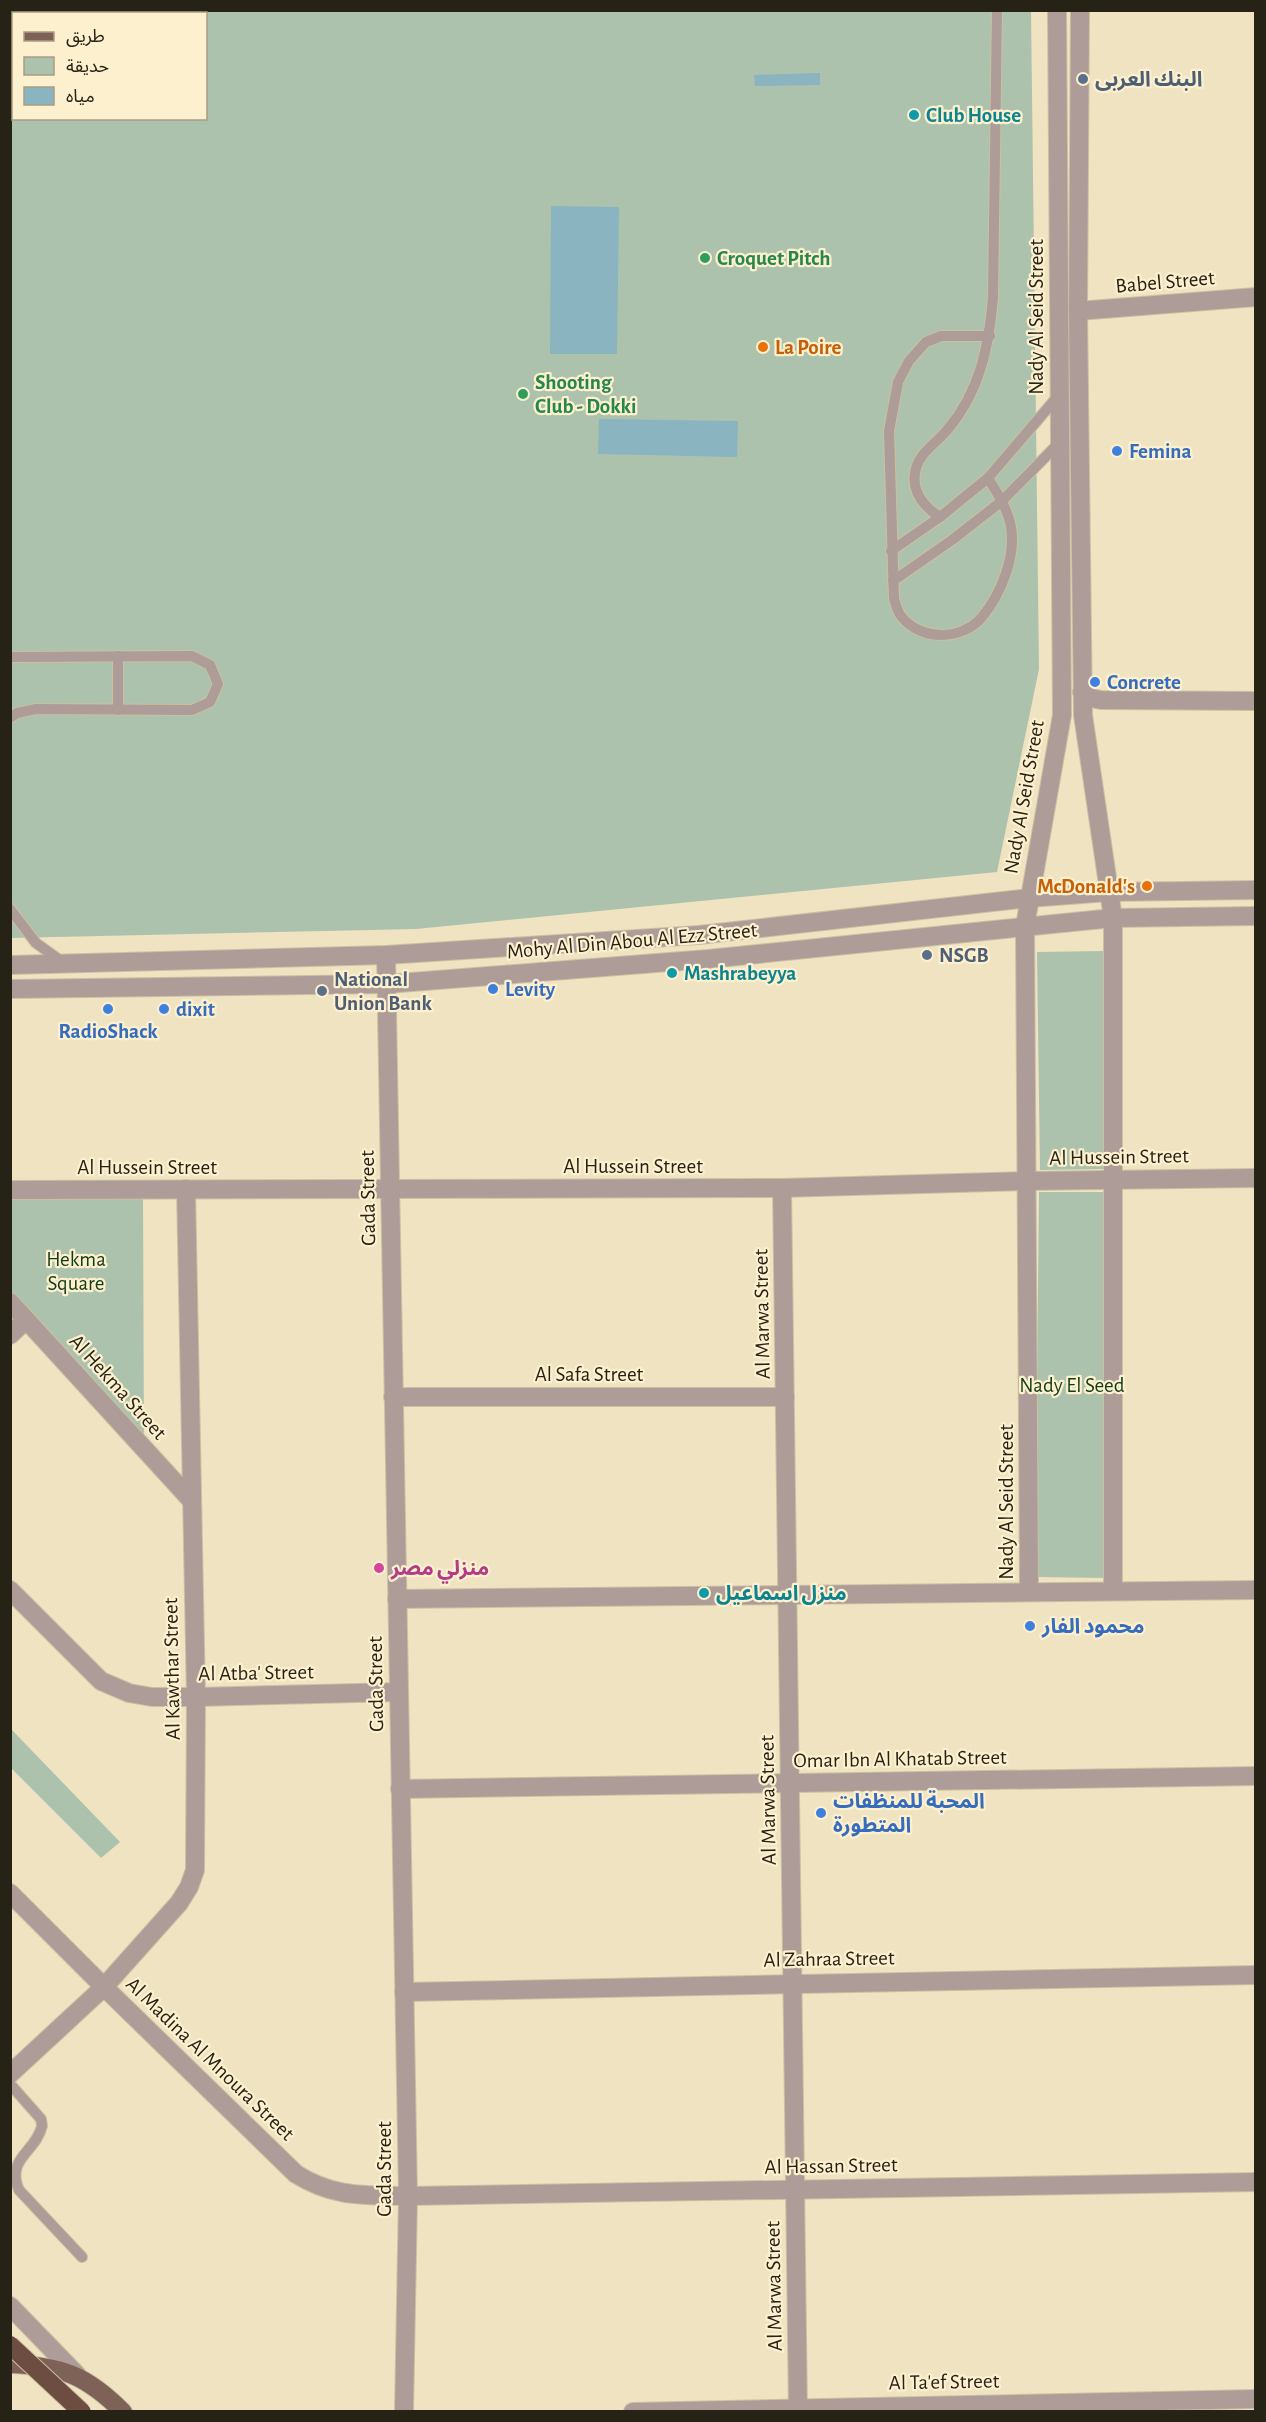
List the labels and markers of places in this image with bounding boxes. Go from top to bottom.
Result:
place label: البنك العربى [1095,69,1203,91]
marker: البنك العربى [1076,72,1090,86]
place label: Club House [926,105,1021,126]
marker: Club House [907,108,921,122]
place label: Croquet Pitch [717,248,830,269]
marker: Croquet Pitch [698,251,712,265]
place label: La Poire [775,337,841,358]
marker: La Poire [756,340,770,354]
place label: Shooting Club - Dokki [535,372,636,417]
marker: Shooting Club - Dokki [516,387,530,401]
place label: Femina [1129,441,1192,462]
marker: Femina [1110,444,1124,458]
place label: Concrete [1107,672,1181,693]
marker: Concrete [1088,675,1102,689]
place label: McDonald's [1037,876,1135,897]
marker: McDonald's [1140,879,1154,893]
place label: NSGB [939,945,989,966]
marker: NSGB [920,948,934,962]
place label: Mashrabeyya [684,963,796,984]
marker: Mashrabeyya [665,966,679,980]
place label: National Union Bank [334,969,432,1014]
place label: Levity [505,979,556,1000]
marker: Levity [486,982,500,996]
marker: National Union Bank [315,984,329,998]
place label: dixit [176,999,215,1020]
marker: RadioShack [101,1002,115,1016]
marker: dixit [157,1002,171,1016]
place label: RadioShack [58,1021,158,1042]
place label: منزلي مصر [390,1558,489,1584]
marker: منزلي مصر [372,1561,386,1575]
place label: منزل اسماعيل [716,1583,847,1605]
marker: منزل اسماعيل [697,1586,711,1600]
place label: محمود الفار [1041,1616,1144,1638]
marker: محمود الفار [1023,1619,1037,1633]
place label: المحبة للمنظفات المتطورة [833,1790,985,1837]
marker: المحبة للمنظفات المتطورة [814,1806,828,1820]

